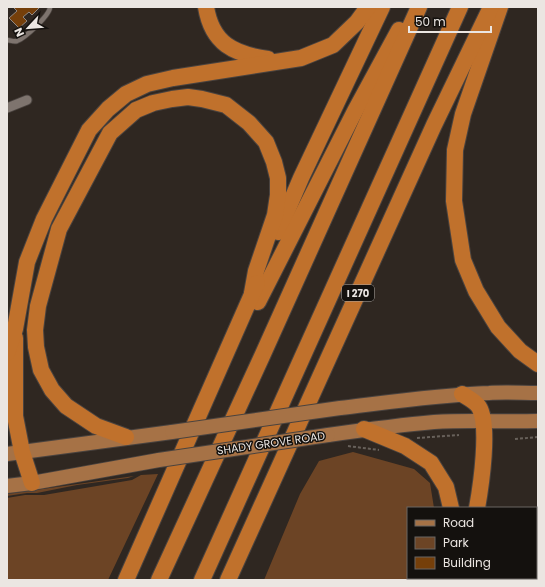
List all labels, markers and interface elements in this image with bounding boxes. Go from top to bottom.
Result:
north arrow [8,8,48,48]
scale bar [409,8,491,34]
text: 50 m [415,13,446,30]
text: N [10,25,28,40]
road number: I 270 [342,285,374,301]
street label: SHADY GROVE ROAD [216,427,326,459]
legend [407,507,537,579]
text: Road [443,514,474,531]
text: Park [443,534,470,551]
text: Building [443,554,491,571]

